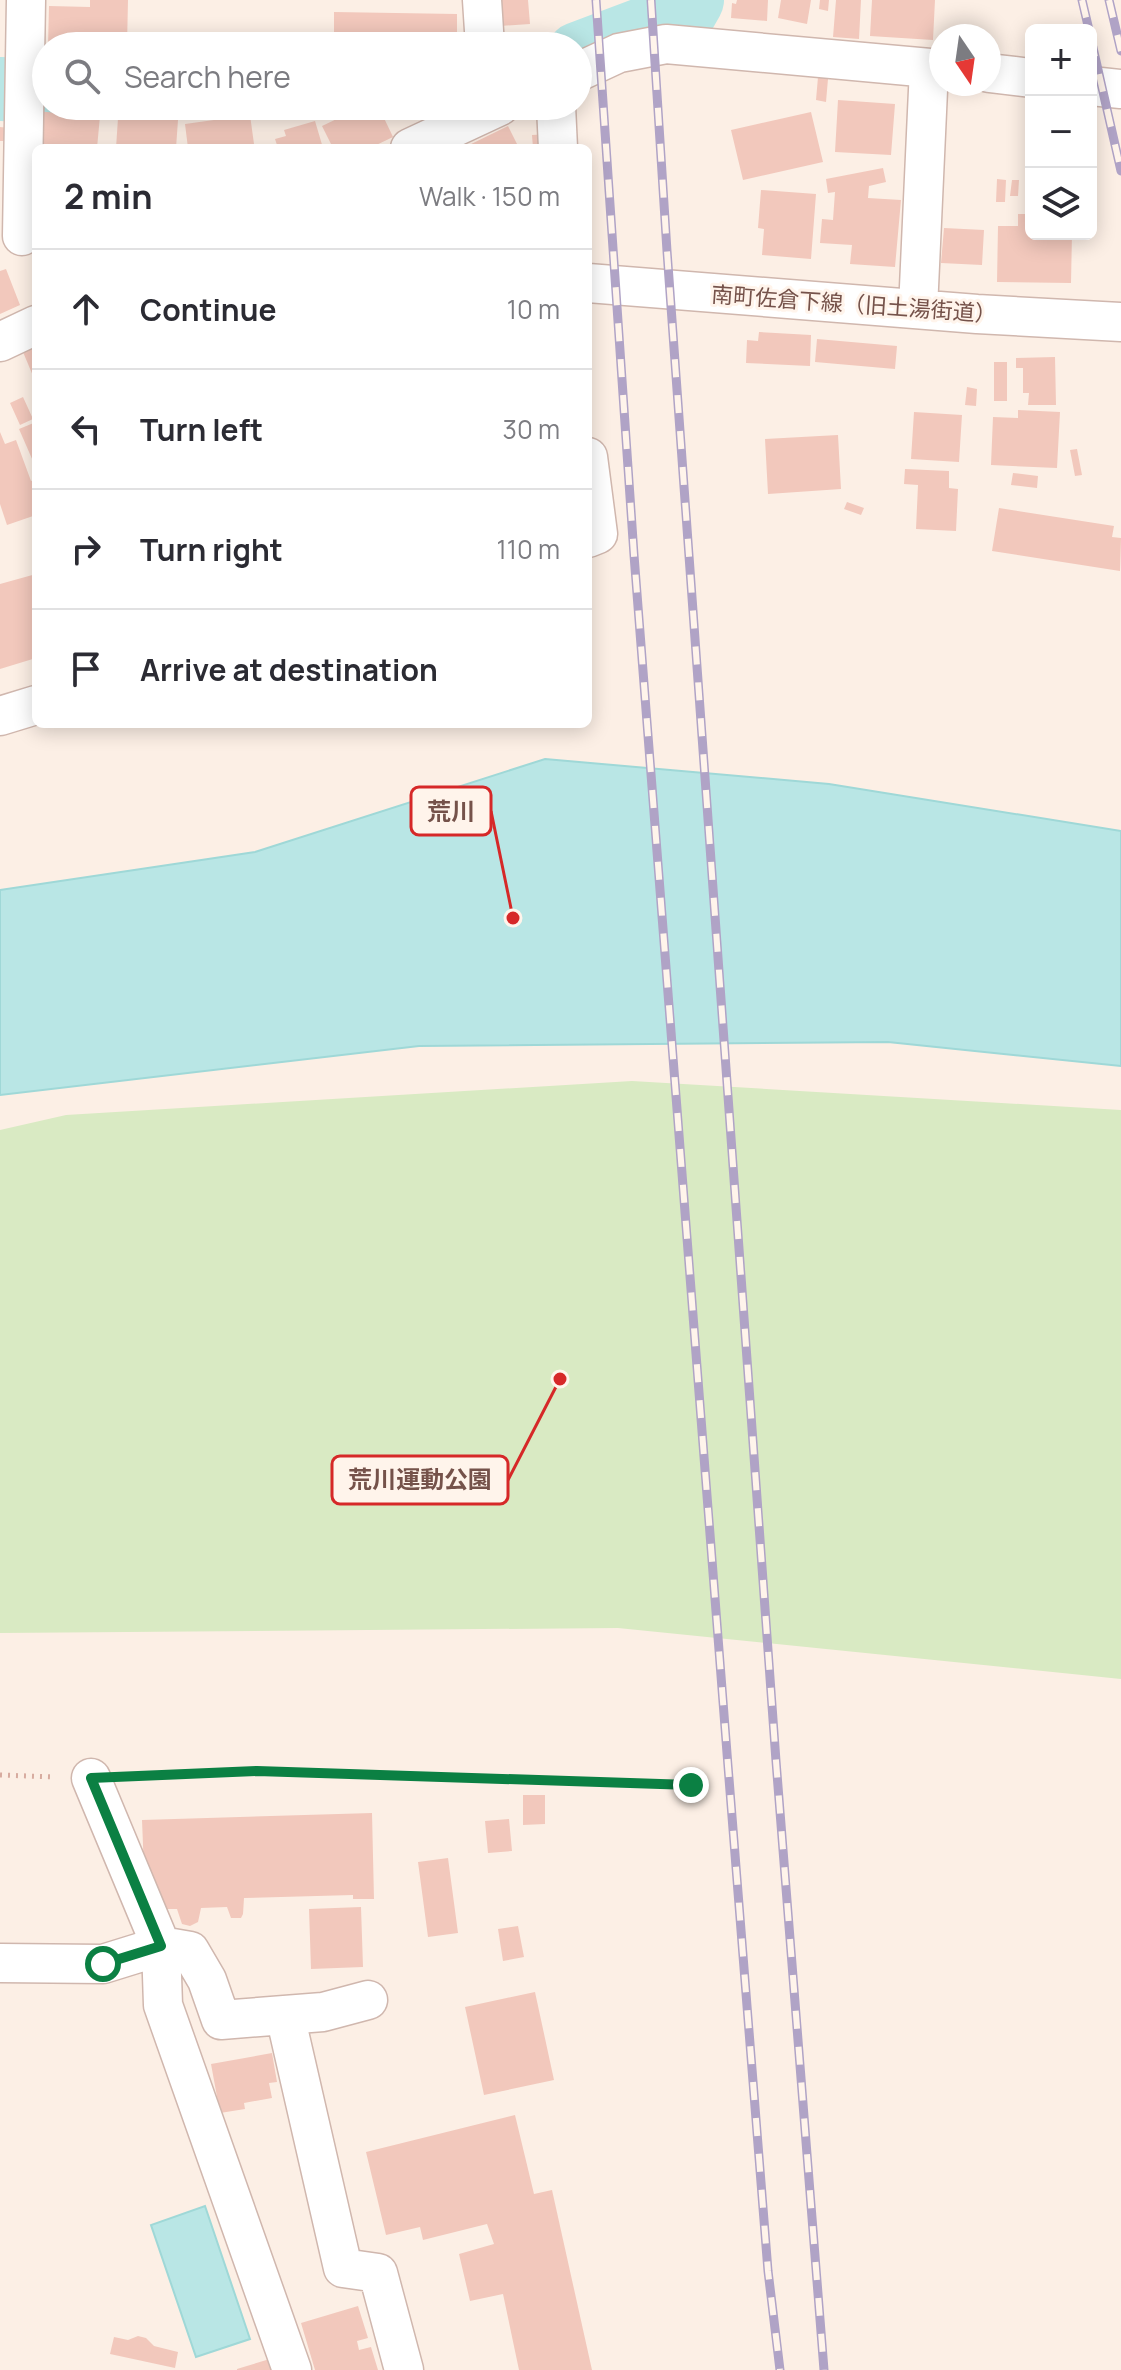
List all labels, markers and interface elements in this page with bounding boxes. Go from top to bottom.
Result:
north arrow [929,24,1001,96]
map controls [1025,24,1097,240]
button: + [1025,24,1097,96]
search box [32,32,592,120]
icon: search [60,54,104,98]
text: Search here [124,56,291,97]
button: − [1025,96,1097,168]
button: layers [1025,168,1097,240]
text: 2 min [64,173,152,219]
text: Walk · 150 m [419,178,560,214]
street label: 南町佐倉下線（旧土湯街道） [710,279,998,329]
icon: ahead [64,287,108,331]
text: Continue [140,289,276,330]
text: 10 m [507,291,560,327]
icon: left [64,407,108,451]
text: Turn left [140,409,263,450]
text: 30 m [503,411,560,447]
icon: right [64,527,108,571]
text: Turn right [140,529,283,570]
text: 110 m [497,531,560,567]
icon: arrive [64,647,108,691]
text: Arrive at destination [140,649,438,690]
callout: 荒川 [411,787,491,835]
text: 荒川 [427,794,475,827]
callout: 荒川運動公園 [332,1456,508,1504]
text: 荒川運動公園 [348,1462,492,1495]
route end [673,1767,709,1803]
route start [85,1946,121,1982]

